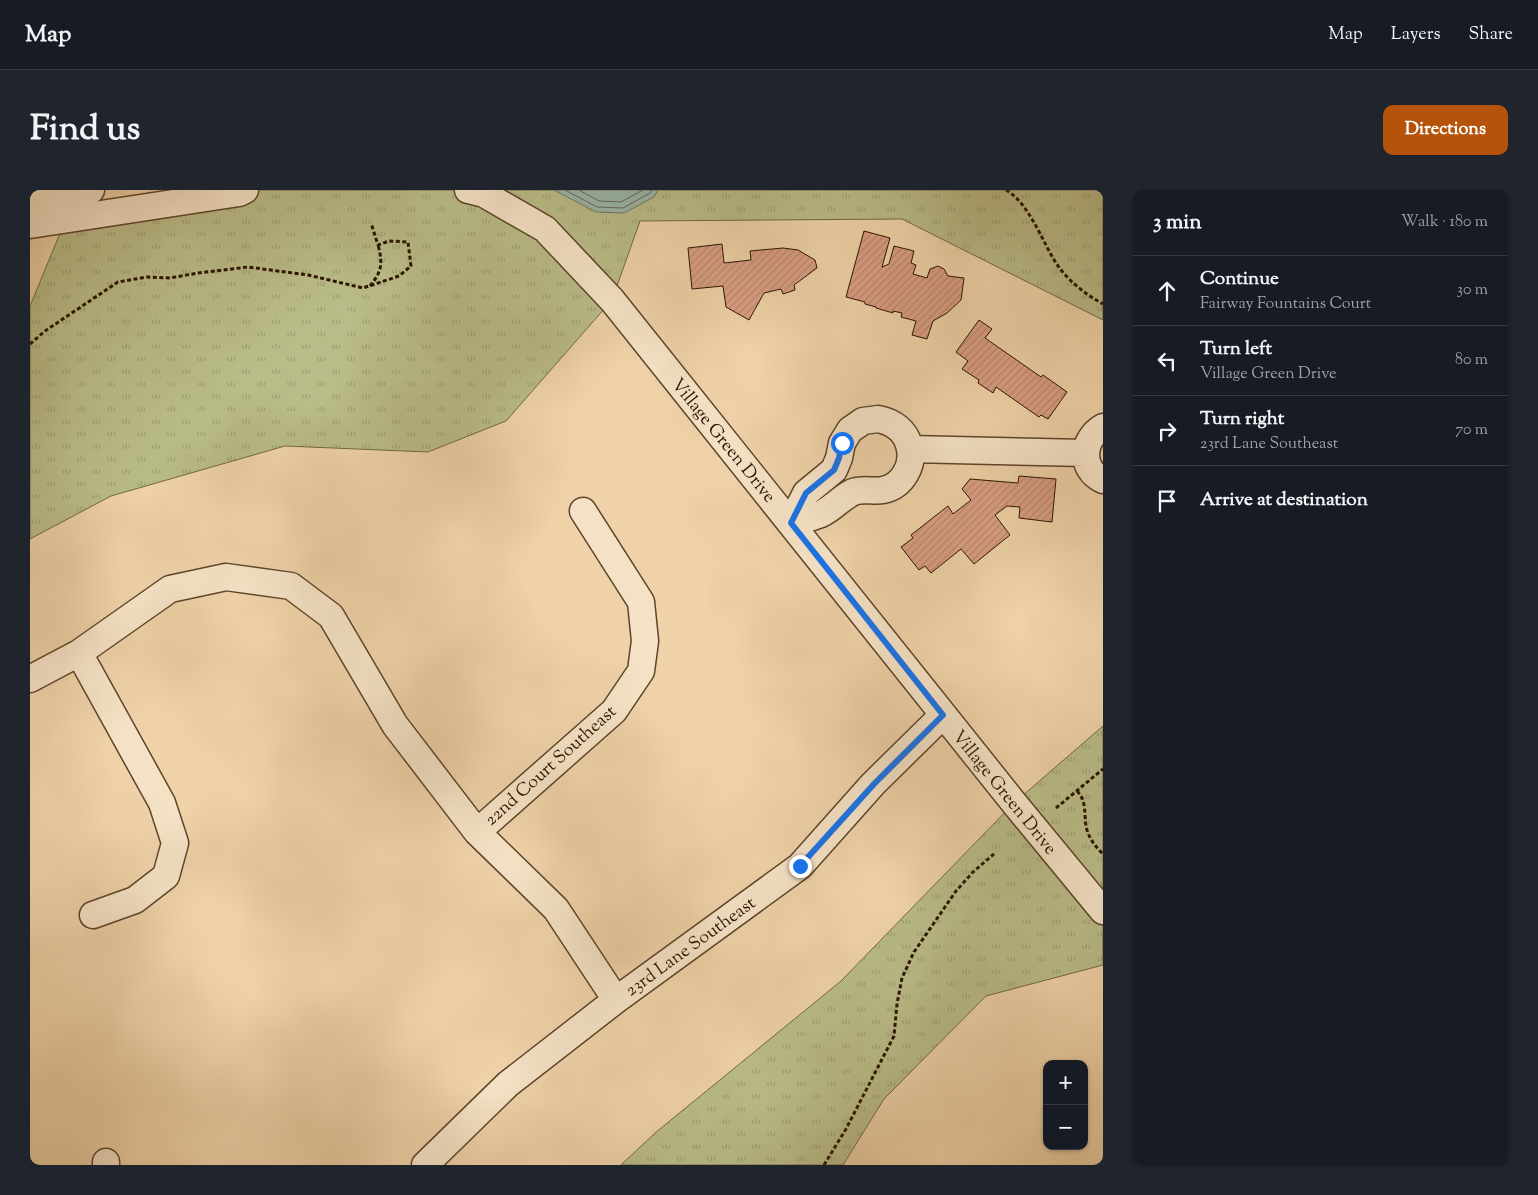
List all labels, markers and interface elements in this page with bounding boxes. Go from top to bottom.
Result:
text: Map [25,18,71,52]
text: Map [1328,22,1363,48]
text: Layers [1391,22,1441,48]
text: Share [1469,22,1513,48]
text: Find us [30,105,140,156]
button: Directions [1383,105,1508,155]
text: 3 min [1153,208,1202,238]
text: Walk · 180 m [1401,211,1488,234]
text: Continue [1200,266,1279,293]
icon: ahead [1153,277,1181,305]
text: 30 m [1457,279,1488,302]
text: Fairway Fountains Court [1200,293,1371,316]
text: Turn left [1200,336,1272,363]
icon: left [1153,347,1181,375]
text: 80 m [1455,349,1488,372]
text: Village Green Drive [1200,363,1337,386]
street label: Village Green Drive [664,373,781,509]
text: Turn right [1200,406,1284,433]
icon: right [1153,417,1181,445]
text: 70 m [1455,419,1488,442]
route start [831,432,854,455]
text: 23rd Lane Southeast [1200,433,1338,456]
icon: arrive [1153,487,1181,515]
text: Arrive at destination [1200,487,1368,514]
street label: 22nd Court Southeast [480,700,623,833]
street label: Village Green Drive [945,725,1062,861]
route end [789,855,812,878]
street label: 23rd Lane Southeast [621,891,762,1004]
map controls [1043,1060,1088,1150]
button: + [1043,1060,1088,1105]
button: − [1043,1105,1088,1150]

